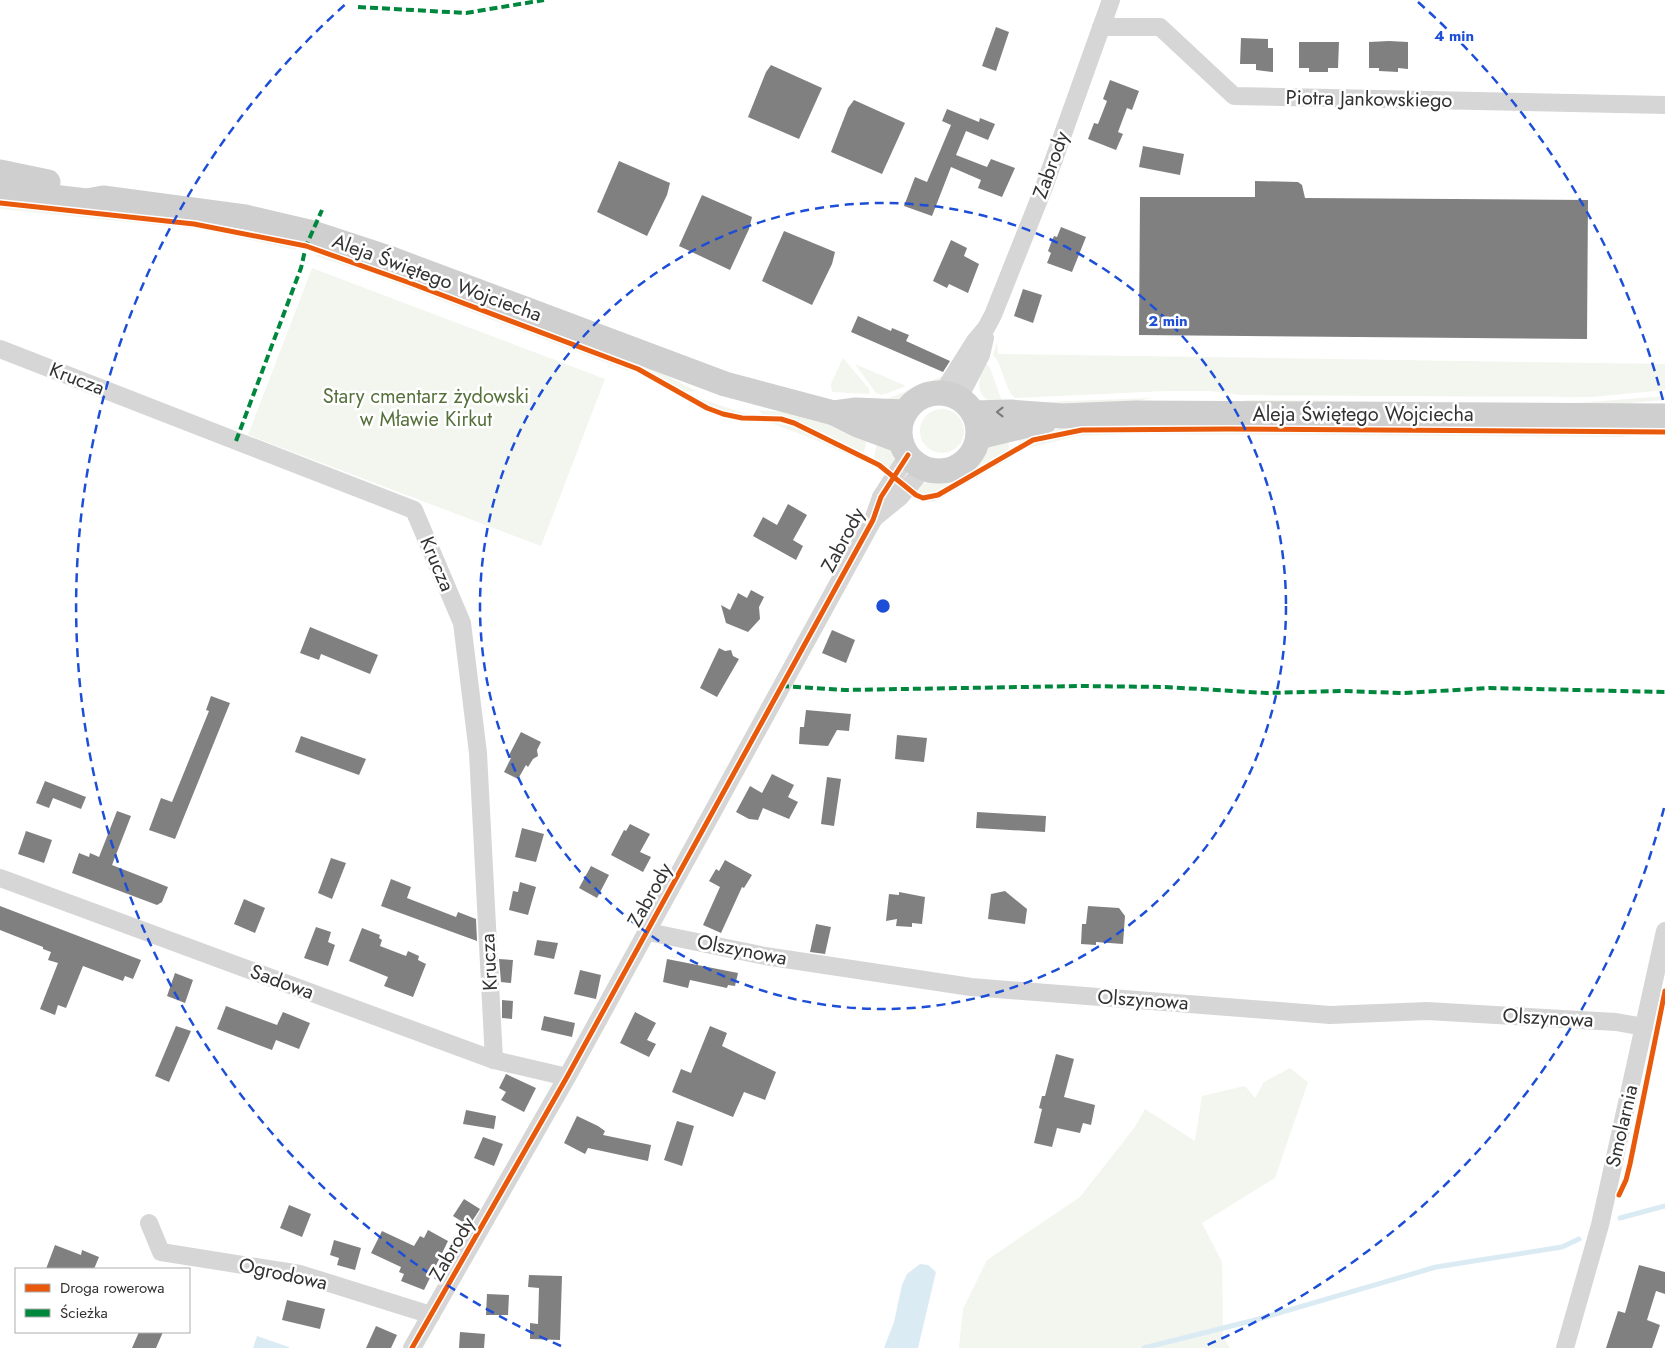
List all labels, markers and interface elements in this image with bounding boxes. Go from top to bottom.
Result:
text: 4 min [1434,25,1474,47]
street label: Piotra Jankowskiego [1285,83,1453,115]
street label: Zabrody [1025,127,1077,203]
street label: Aleja Świętego Wojciecha [328,227,546,329]
text: 2 min [1148,310,1188,332]
street label: Krucza [45,355,109,403]
park label: Stary cmentarz żydowski w Mławie Kirkut [323,382,529,434]
street label: Aleja Świętego Wojciecha [1252,400,1474,429]
one-way arrow [996,407,1004,417]
street label: Zabrody [814,502,872,578]
street label: Krucza [413,532,461,596]
centre of rings [874,597,892,615]
street label: Zabrody [620,857,680,932]
street label: Olszynowa [695,927,789,973]
street label: Krucza [473,933,505,991]
street label: Sadowa [246,957,318,1007]
street label: Olszynowa [1097,982,1189,1018]
street label: Olszynowa [1502,1001,1594,1035]
street label: Smolarnia [1598,1082,1646,1170]
street label: Zabrody [422,1211,482,1286]
street label: Ogrodowa [236,1250,330,1298]
legend [15,1268,190,1333]
text: Droga rowerowa [60,1277,164,1299]
text: Ścieżka [60,1302,108,1324]

